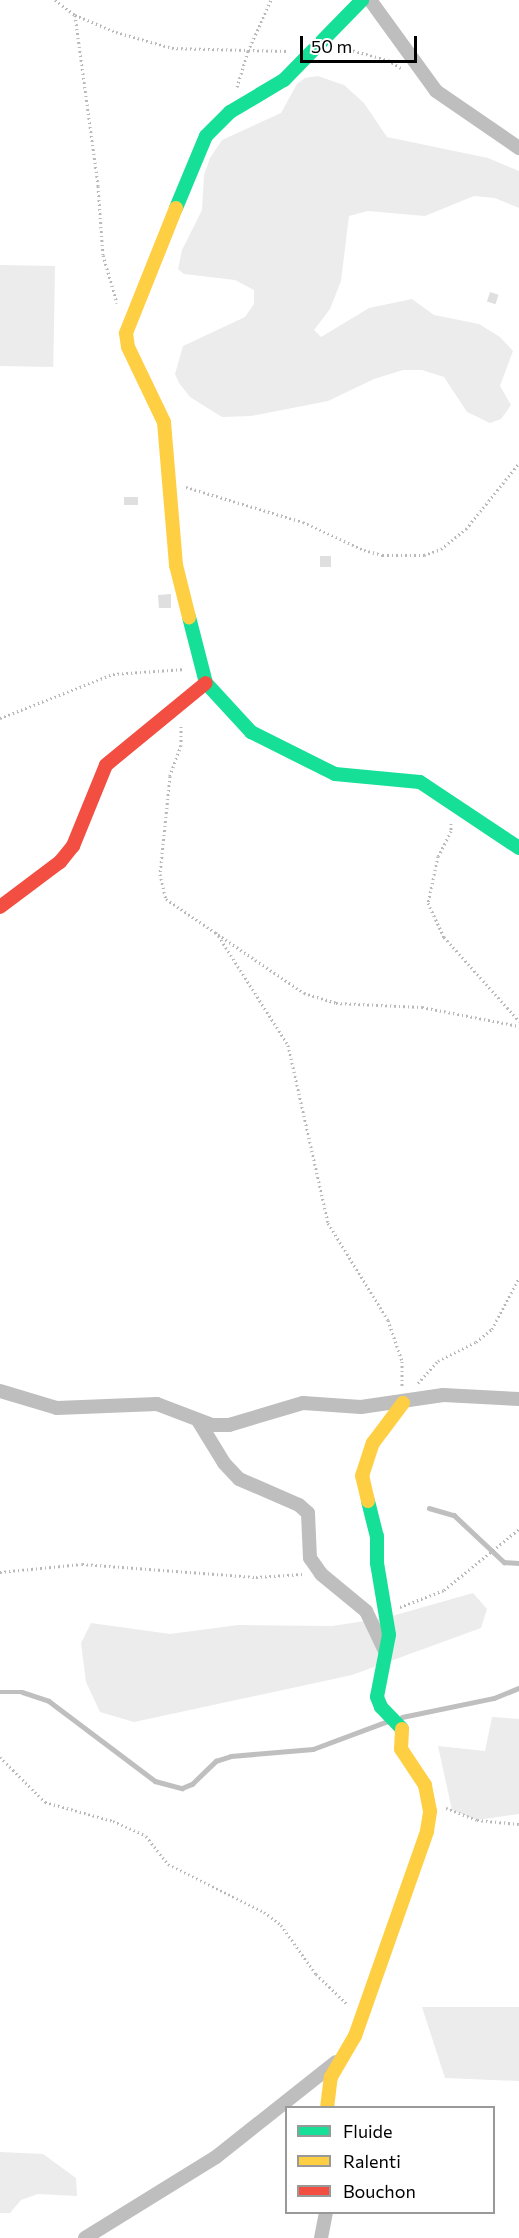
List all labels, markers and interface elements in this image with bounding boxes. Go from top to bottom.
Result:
scale bar [303,24,420,62]
text: 50 m [311,35,352,57]
legend [285,2106,495,2214]
text: Fluide [343,2120,392,2142]
text: Ralenti [343,2150,401,2172]
text: Bouchon [343,2180,416,2202]

